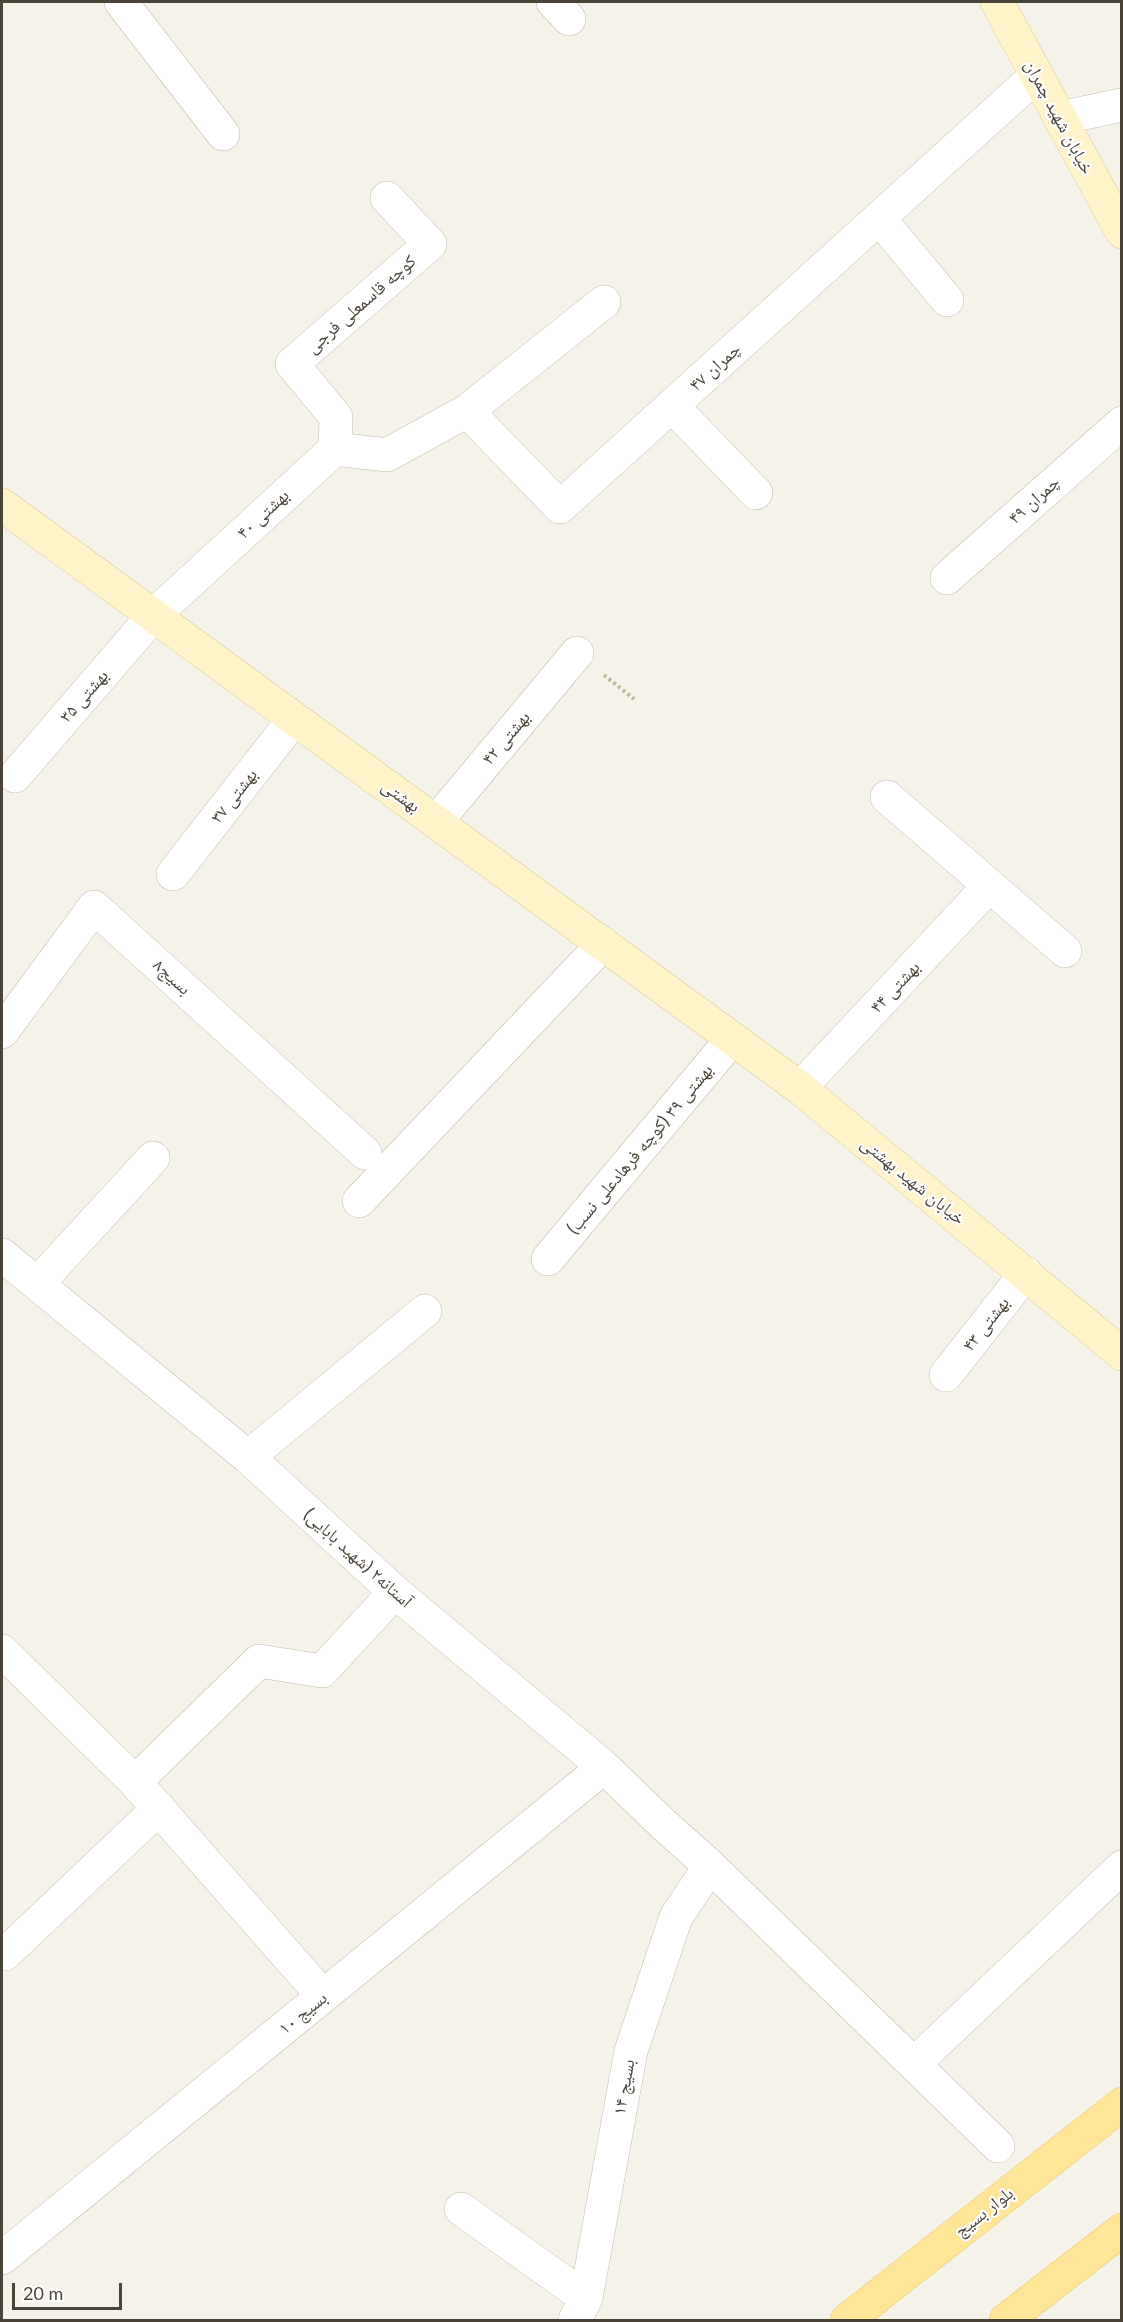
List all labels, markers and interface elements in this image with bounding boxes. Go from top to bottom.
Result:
street label: خیابان شهید چمران [1020,56,1098,178]
street label: کوچه قاسمعلی فرجی [301,250,421,358]
street label: چمران ۴۷ [685,338,745,396]
street label: چمران ۴۹ [1004,471,1064,529]
street label: بهشتی ۴۰ [232,484,294,544]
street label: بهشتی ۳۵ [55,665,113,727]
street label: بهشتی ۴۲ [477,707,535,769]
street label: بهشتی ۳۷ [206,764,262,828]
street label: بهشتی [377,775,425,817]
street label: بسیج۸ [149,954,195,1000]
street label: بهشتی ۴۴ [865,956,925,1018]
street label: بهشتی ۳۹ (کوچه فرهادعلی نسب) [562,1059,718,1239]
street label: خیابان شهید بهشتی [856,1132,970,1230]
street label: بهشتی ۴۳ [958,1292,1014,1356]
street label: آستانه۲ (شهید بابایی) [299,1504,417,1612]
street label: بسیج ۱۰ [274,1987,332,2039]
street label: بسیج ۱۴ [608,2057,640,2117]
street label: بلوار بسیج [950,2182,1018,2242]
scale bar [15,2271,124,2309]
text: 20 m [23,2282,63,2304]

